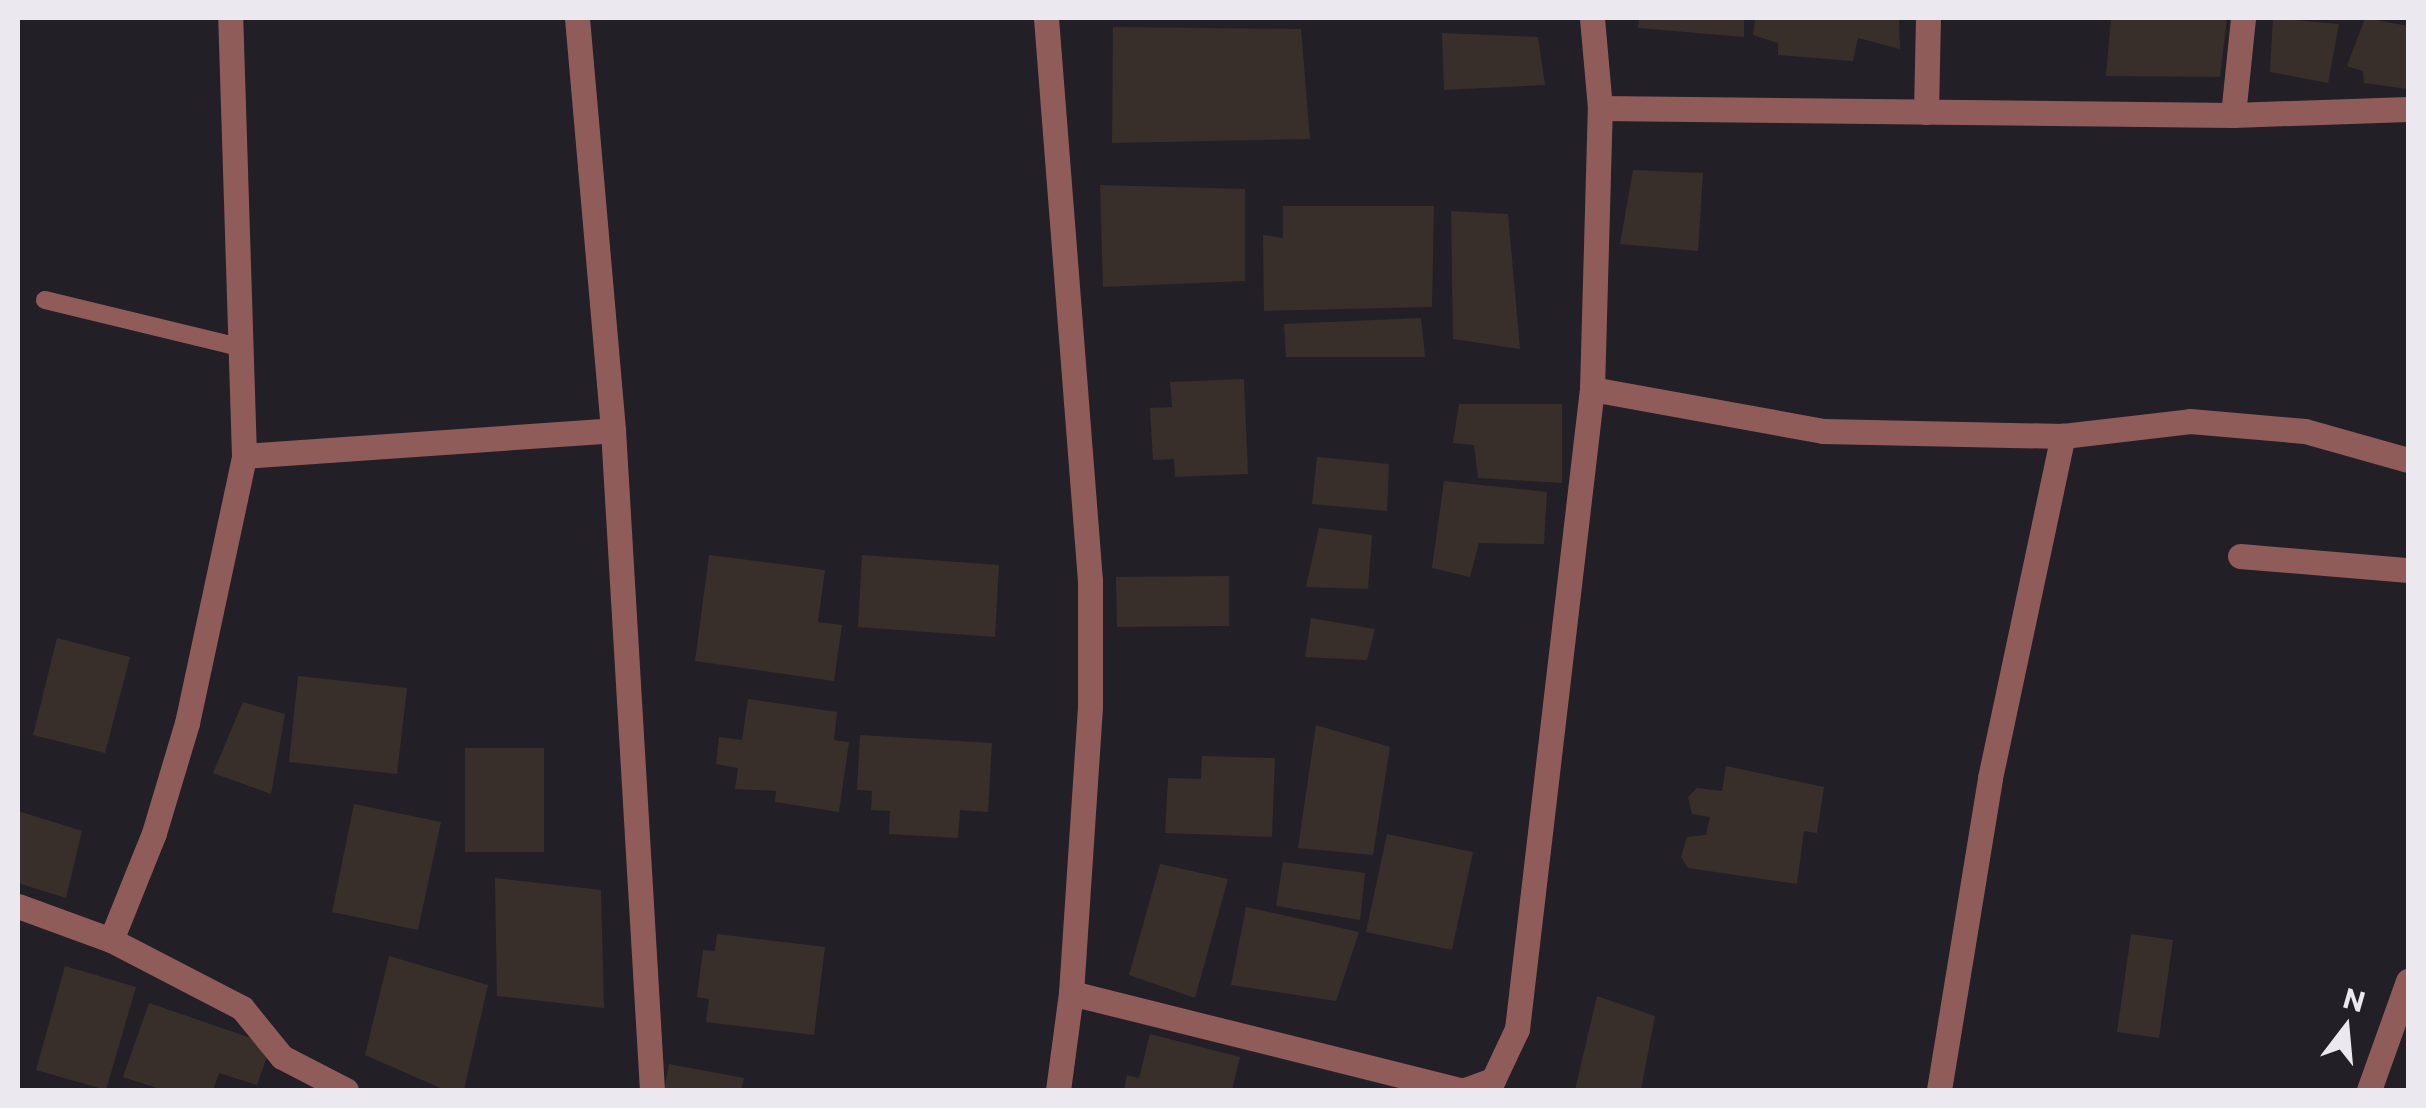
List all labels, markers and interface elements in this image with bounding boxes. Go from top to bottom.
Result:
north arrow [2296,978,2396,1078]
text: N [2339,980,2369,1018]

